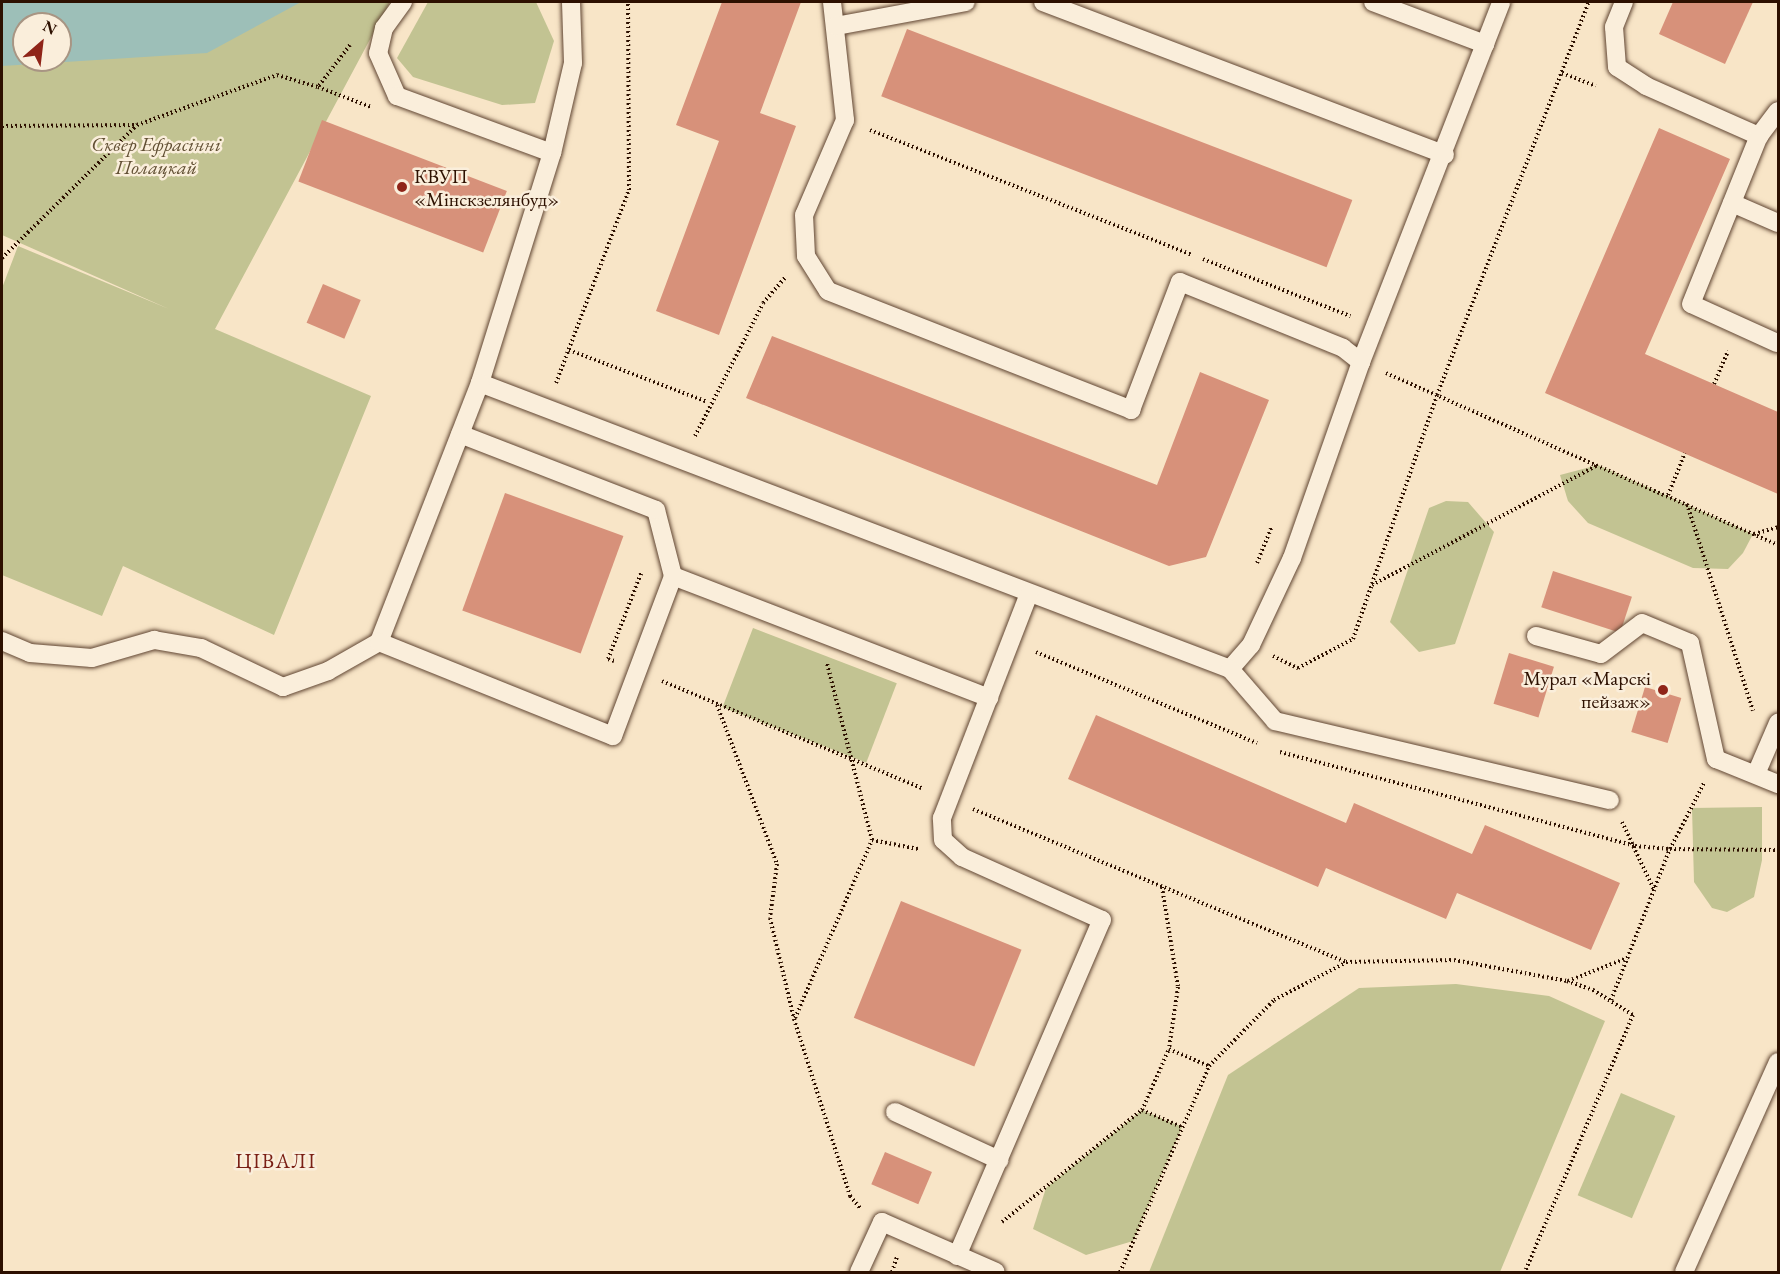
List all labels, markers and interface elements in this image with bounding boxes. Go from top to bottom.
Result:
north arrow [12,12,72,72]
text: N [39,15,60,40]
park label: Сквер Ефрасінні Полацкай [91,132,221,179]
place label: КВУП «Мінскзелянбуд» [414,164,559,211]
marker: КВУП «Мінскзелянбуд» [395,180,409,194]
place label: Мурал «Марскі пейзаж» [1523,666,1651,713]
marker: Мурал «Марскі пейзаж» [1656,683,1670,697]
district label: ЦІВАЛІ [235,1148,317,1174]

